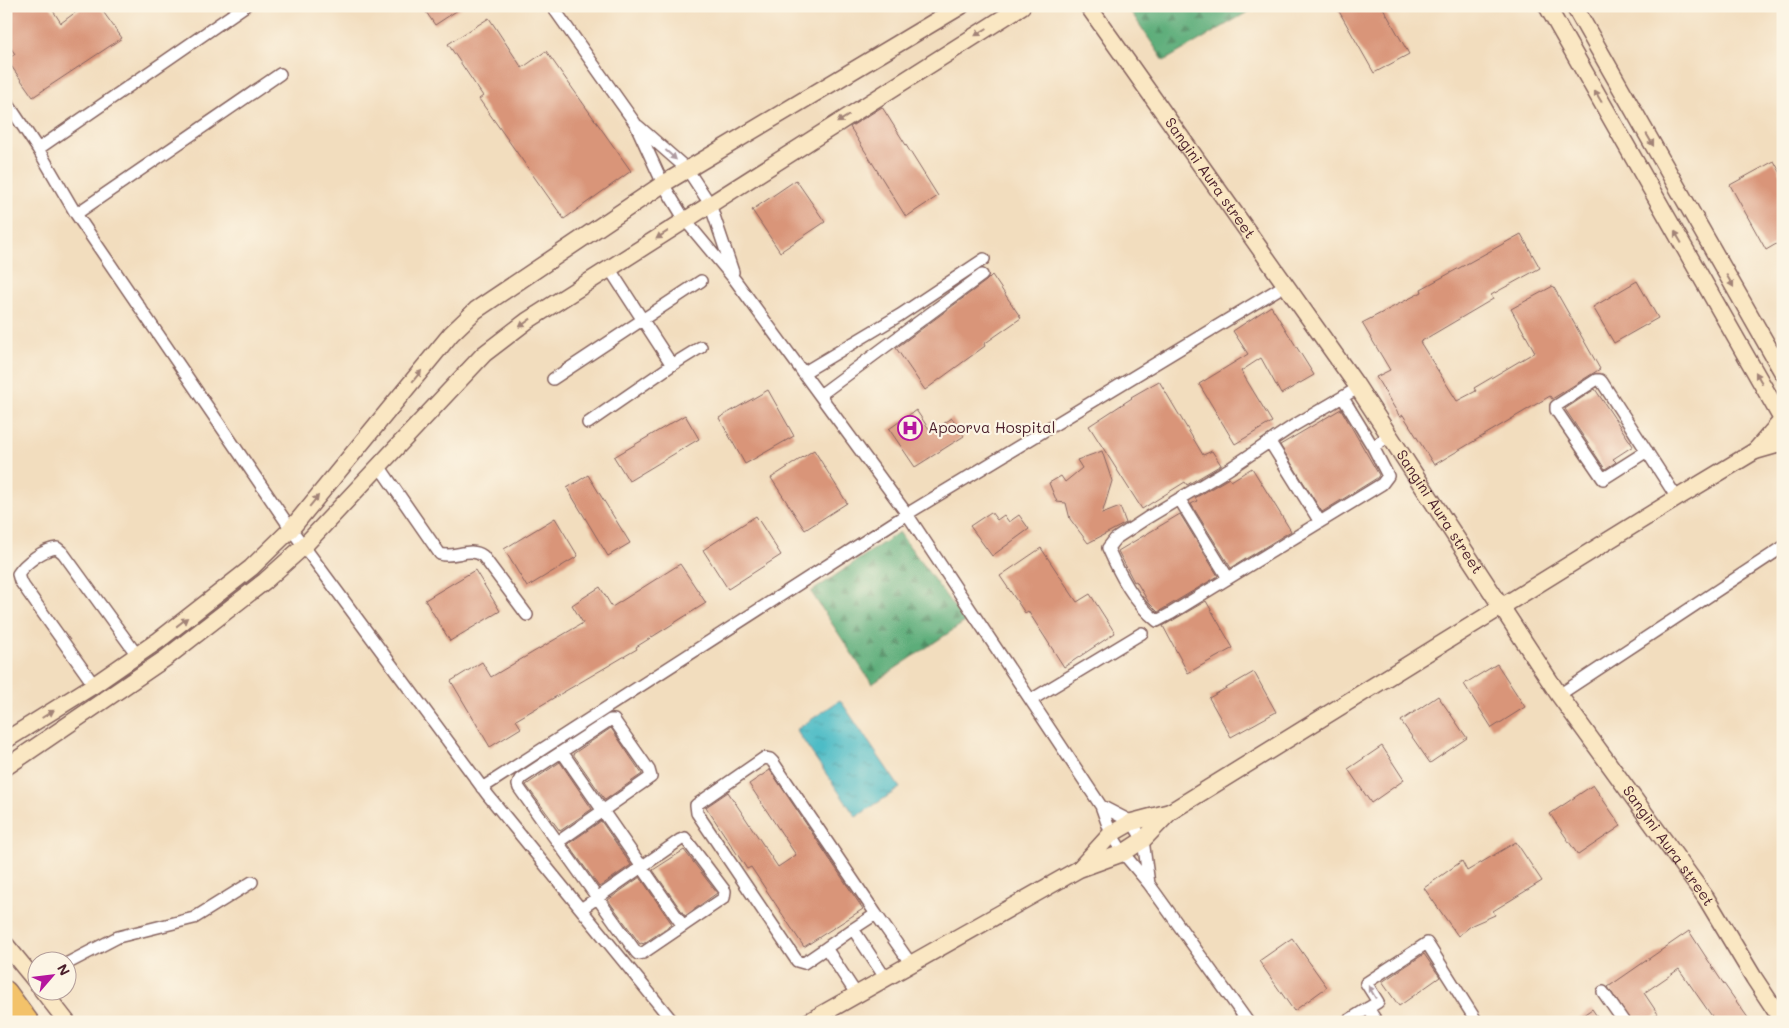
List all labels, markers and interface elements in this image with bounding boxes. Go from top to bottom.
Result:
one-way arrow [974,28,987,37]
one-way arrow [1593,89,1602,103]
street label: Sangini Aura street [1161,113,1261,242]
one-way arrow [837,115,850,124]
one-way arrow [1645,134,1654,147]
one-way arrow [665,150,678,161]
one-way arrow [655,230,669,239]
one-way arrow [1674,231,1683,244]
one-way arrow [1726,275,1735,288]
one-way arrow [519,318,532,328]
one-way arrow [411,369,422,382]
one-way arrow [1754,372,1763,385]
hospital icon: Apoorva Hospital [897,415,923,441]
place label: Apoorva Hospital [928,417,1055,437]
street label: Sangini Aura street [1392,446,1488,577]
one-way arrow [308,495,319,508]
one-way arrow [175,617,188,628]
one-way arrow [41,709,54,719]
street label: Sangini Aura street [1619,781,1719,909]
north arrow [28,950,78,1000]
text: N [53,961,75,979]
one-way arrow [1367,985,1376,998]

